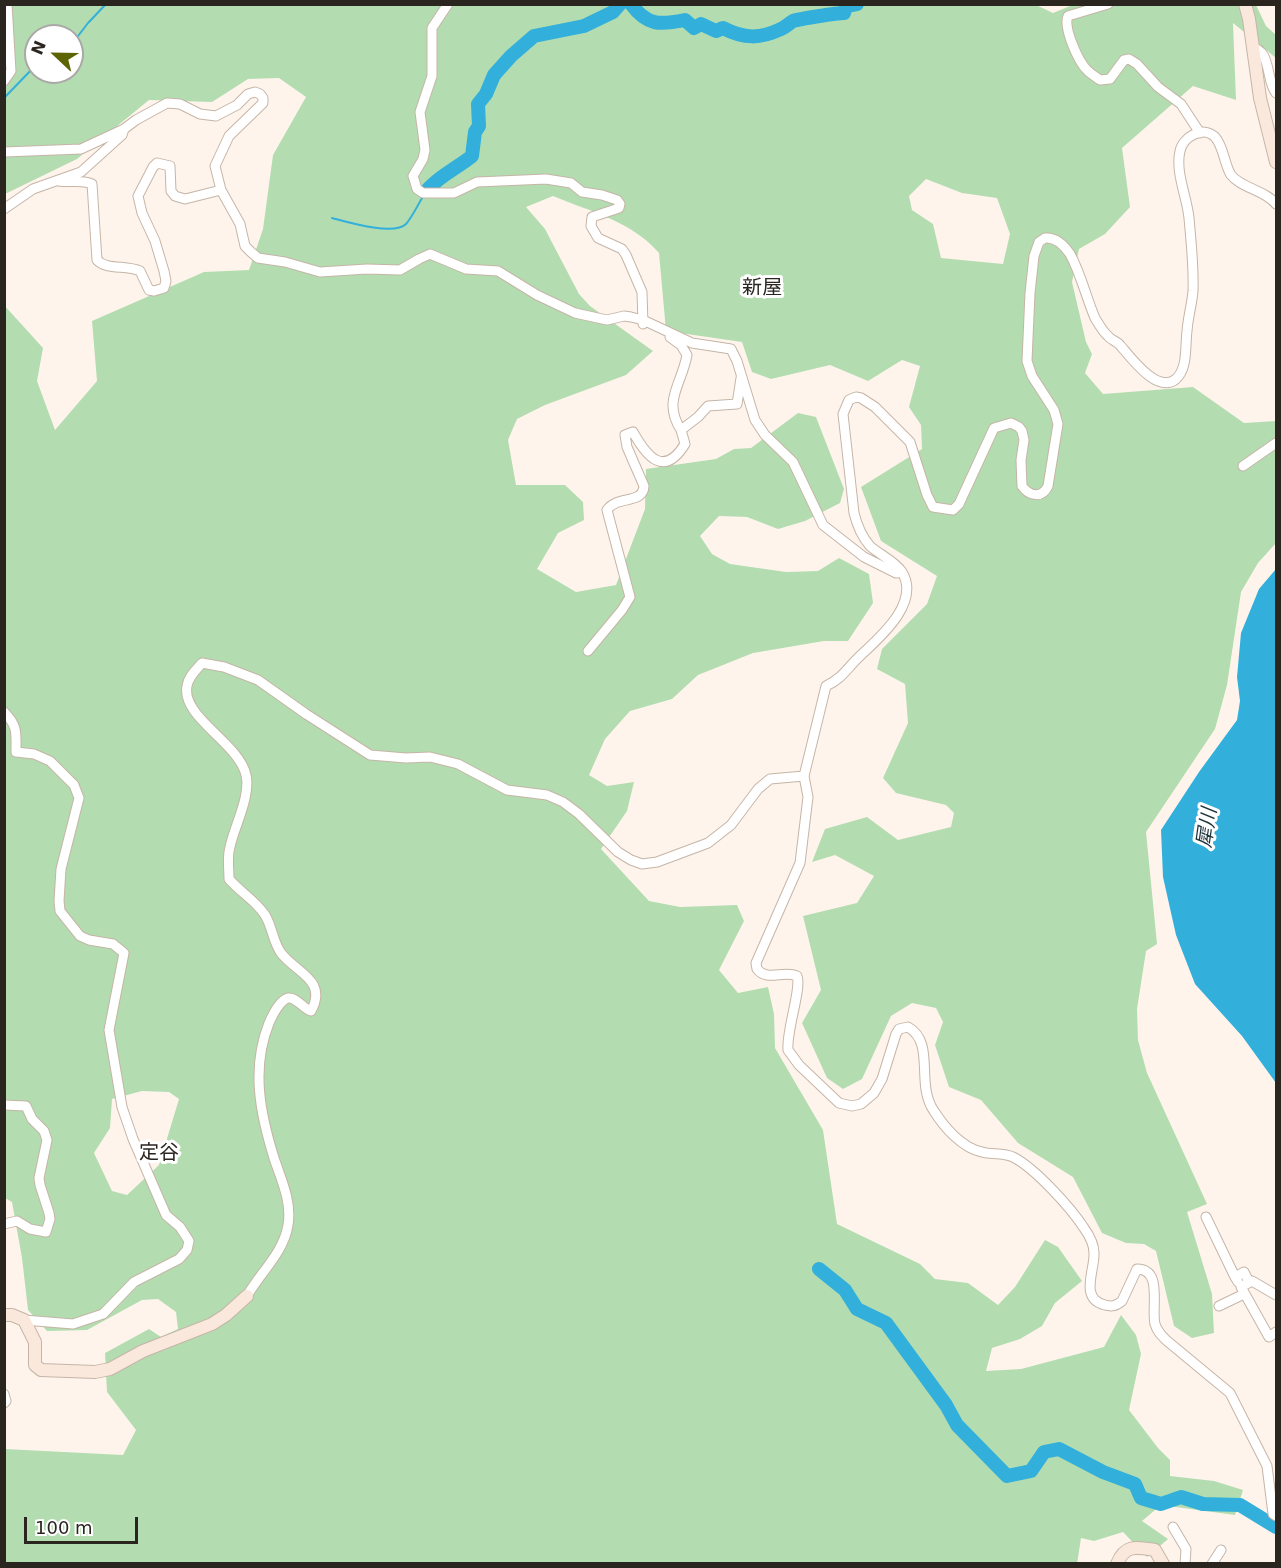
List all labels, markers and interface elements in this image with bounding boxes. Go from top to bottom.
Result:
north arrow [24,24,84,84]
text: N [27,38,50,58]
district label: 新屋 [742,277,782,301]
water label: 犀川 [1193,807,1223,849]
district label: 定谷 [139,1142,179,1166]
scale bar [27,1505,141,1543]
text: 100 m [35,1517,93,1538]

